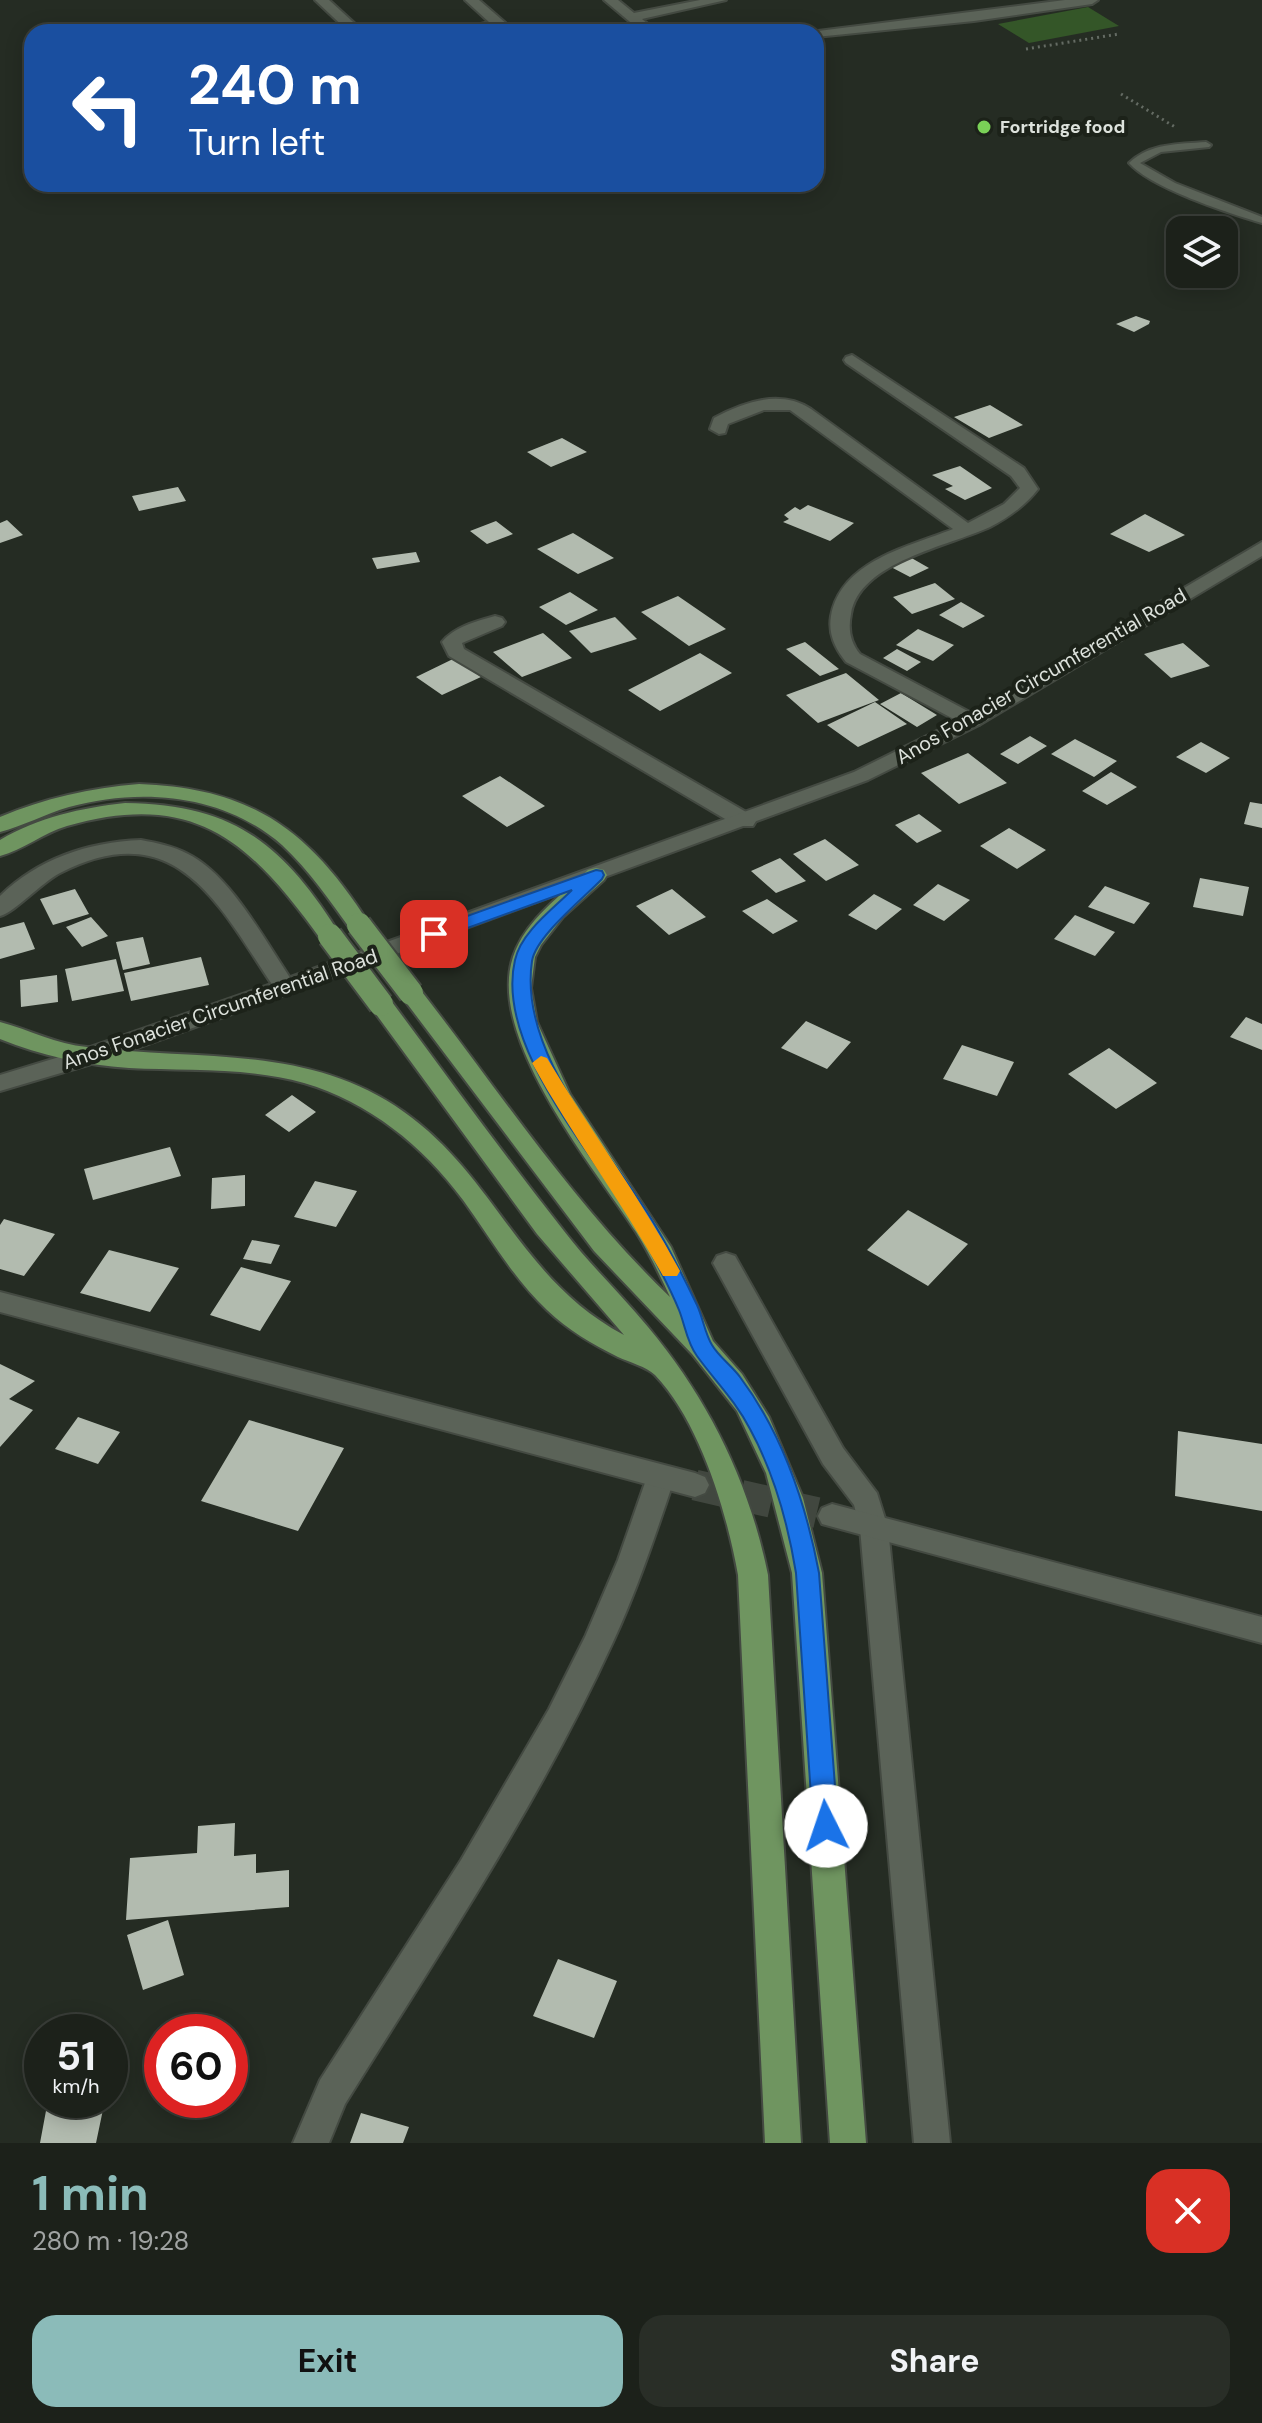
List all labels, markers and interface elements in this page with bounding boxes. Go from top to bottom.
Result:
text: 240 m [188,48,362,121]
icon: left [56,56,160,160]
place label: Fortridge food [1000,115,1125,139]
marker: Fortridge food [975,118,993,136]
text: Turn left [188,119,325,166]
map controls [1166,216,1238,288]
button: layers [1166,216,1238,288]
street label: Anos Fonacier Circumferential Road [891,582,1191,770]
pin [400,900,468,968]
icon: arrive [412,912,456,956]
street label: Anos Fonacier Circumferential Road [59,943,381,1075]
position arrow [784,1784,868,1868]
speed limit sign: 60 [144,2014,248,2118]
text: 51 [56,2030,96,2082]
text: km/h [52,2073,100,2099]
text: 1 min [32,2162,149,2225]
button: close [1146,2169,1230,2253]
text: 280 m · 19:28 [32,2224,189,2258]
button: Exit [32,2315,623,2407]
button: Share [639,2315,1230,2407]

